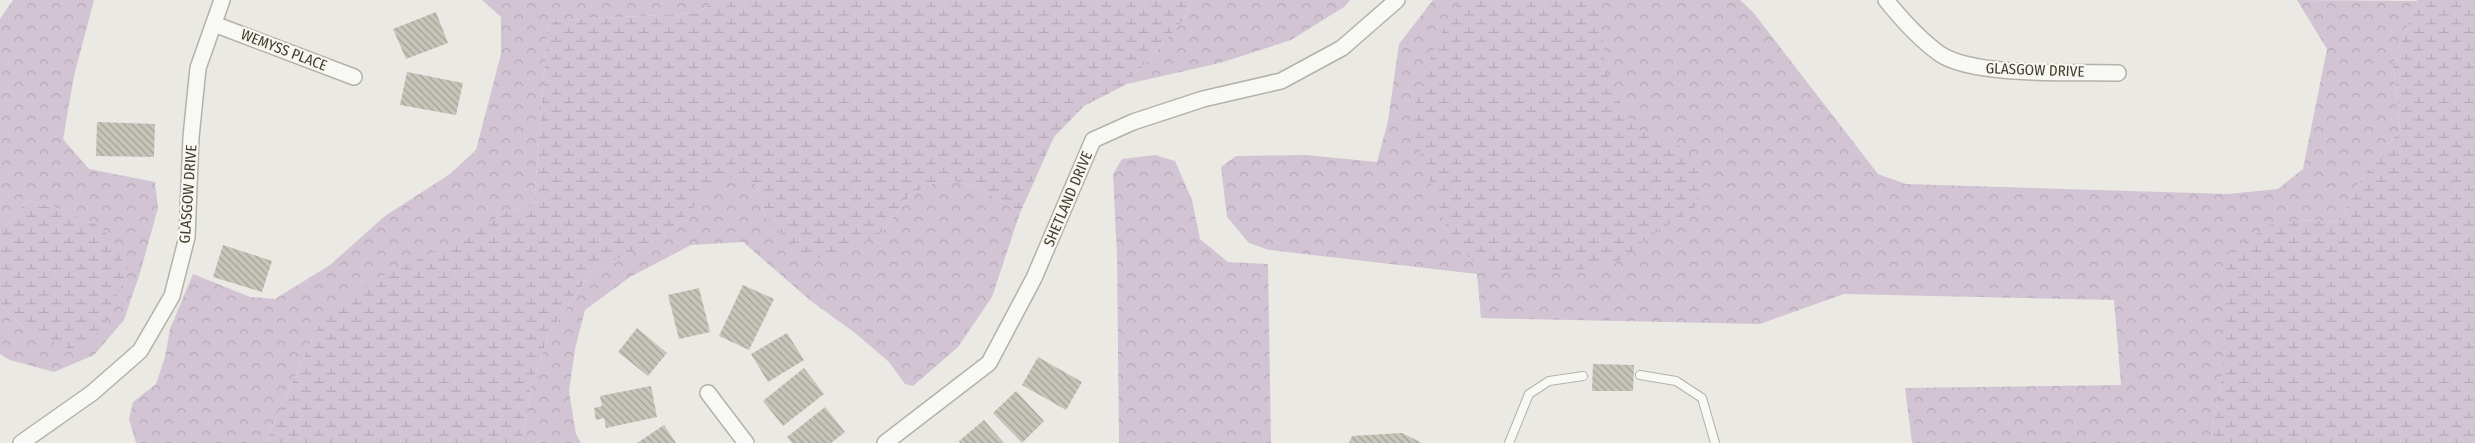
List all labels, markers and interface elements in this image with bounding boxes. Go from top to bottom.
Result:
street label: WEMYSS PLACE [238,25,330,75]
street label: GLASGOW DRIVE [1985,59,2085,81]
street label: GLASGOW DRIVE [176,144,200,244]
street label: SHETLAND DRIVE [1040,149,1096,249]

